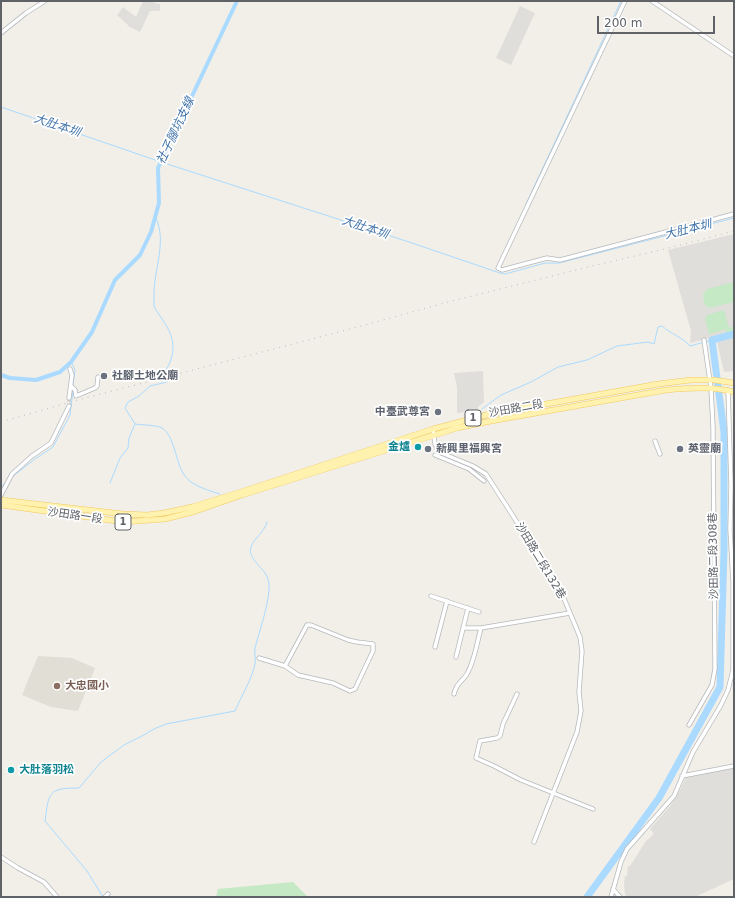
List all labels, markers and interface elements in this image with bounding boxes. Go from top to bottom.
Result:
scale bar [599,8,717,34]
text: 200 m [604,16,642,30]
water label: 社子腳坑支線 [154,95,198,167]
water label: 大肚本圳 [32,112,82,140]
water label: 大肚本圳 [340,214,390,242]
water label: 大肚本圳 [663,217,713,243]
place label: 社腳土地公廟 [112,369,178,383]
marker: 社腳土地公廟 [99,371,109,381]
street label: 沙田路二段 [488,398,544,420]
place label: 中臺武尊宮 [375,405,430,419]
marker: 中臺武尊宮 [433,407,443,417]
road number: 1 [465,410,481,426]
place label: 金爐 [388,440,410,454]
marker: 金爐 [413,442,423,452]
place label: 新興里福興宮 [436,442,502,456]
place label: 英靈廟 [688,442,721,456]
marker: 新興里福興宮 [423,444,433,454]
marker: 英靈廟 [675,444,685,454]
street label: 沙田路一段 [47,506,103,526]
street label: 沙田路二段308巷 [707,512,721,600]
road number: 1 [115,514,131,530]
street label: 沙田路二段132巷 [512,520,568,602]
place label: 大忠國小 [65,679,109,693]
marker: 大忠國小 [52,681,62,691]
place label: 大肚落羽松 [19,763,74,777]
marker: 大肚落羽松 [6,765,16,775]

